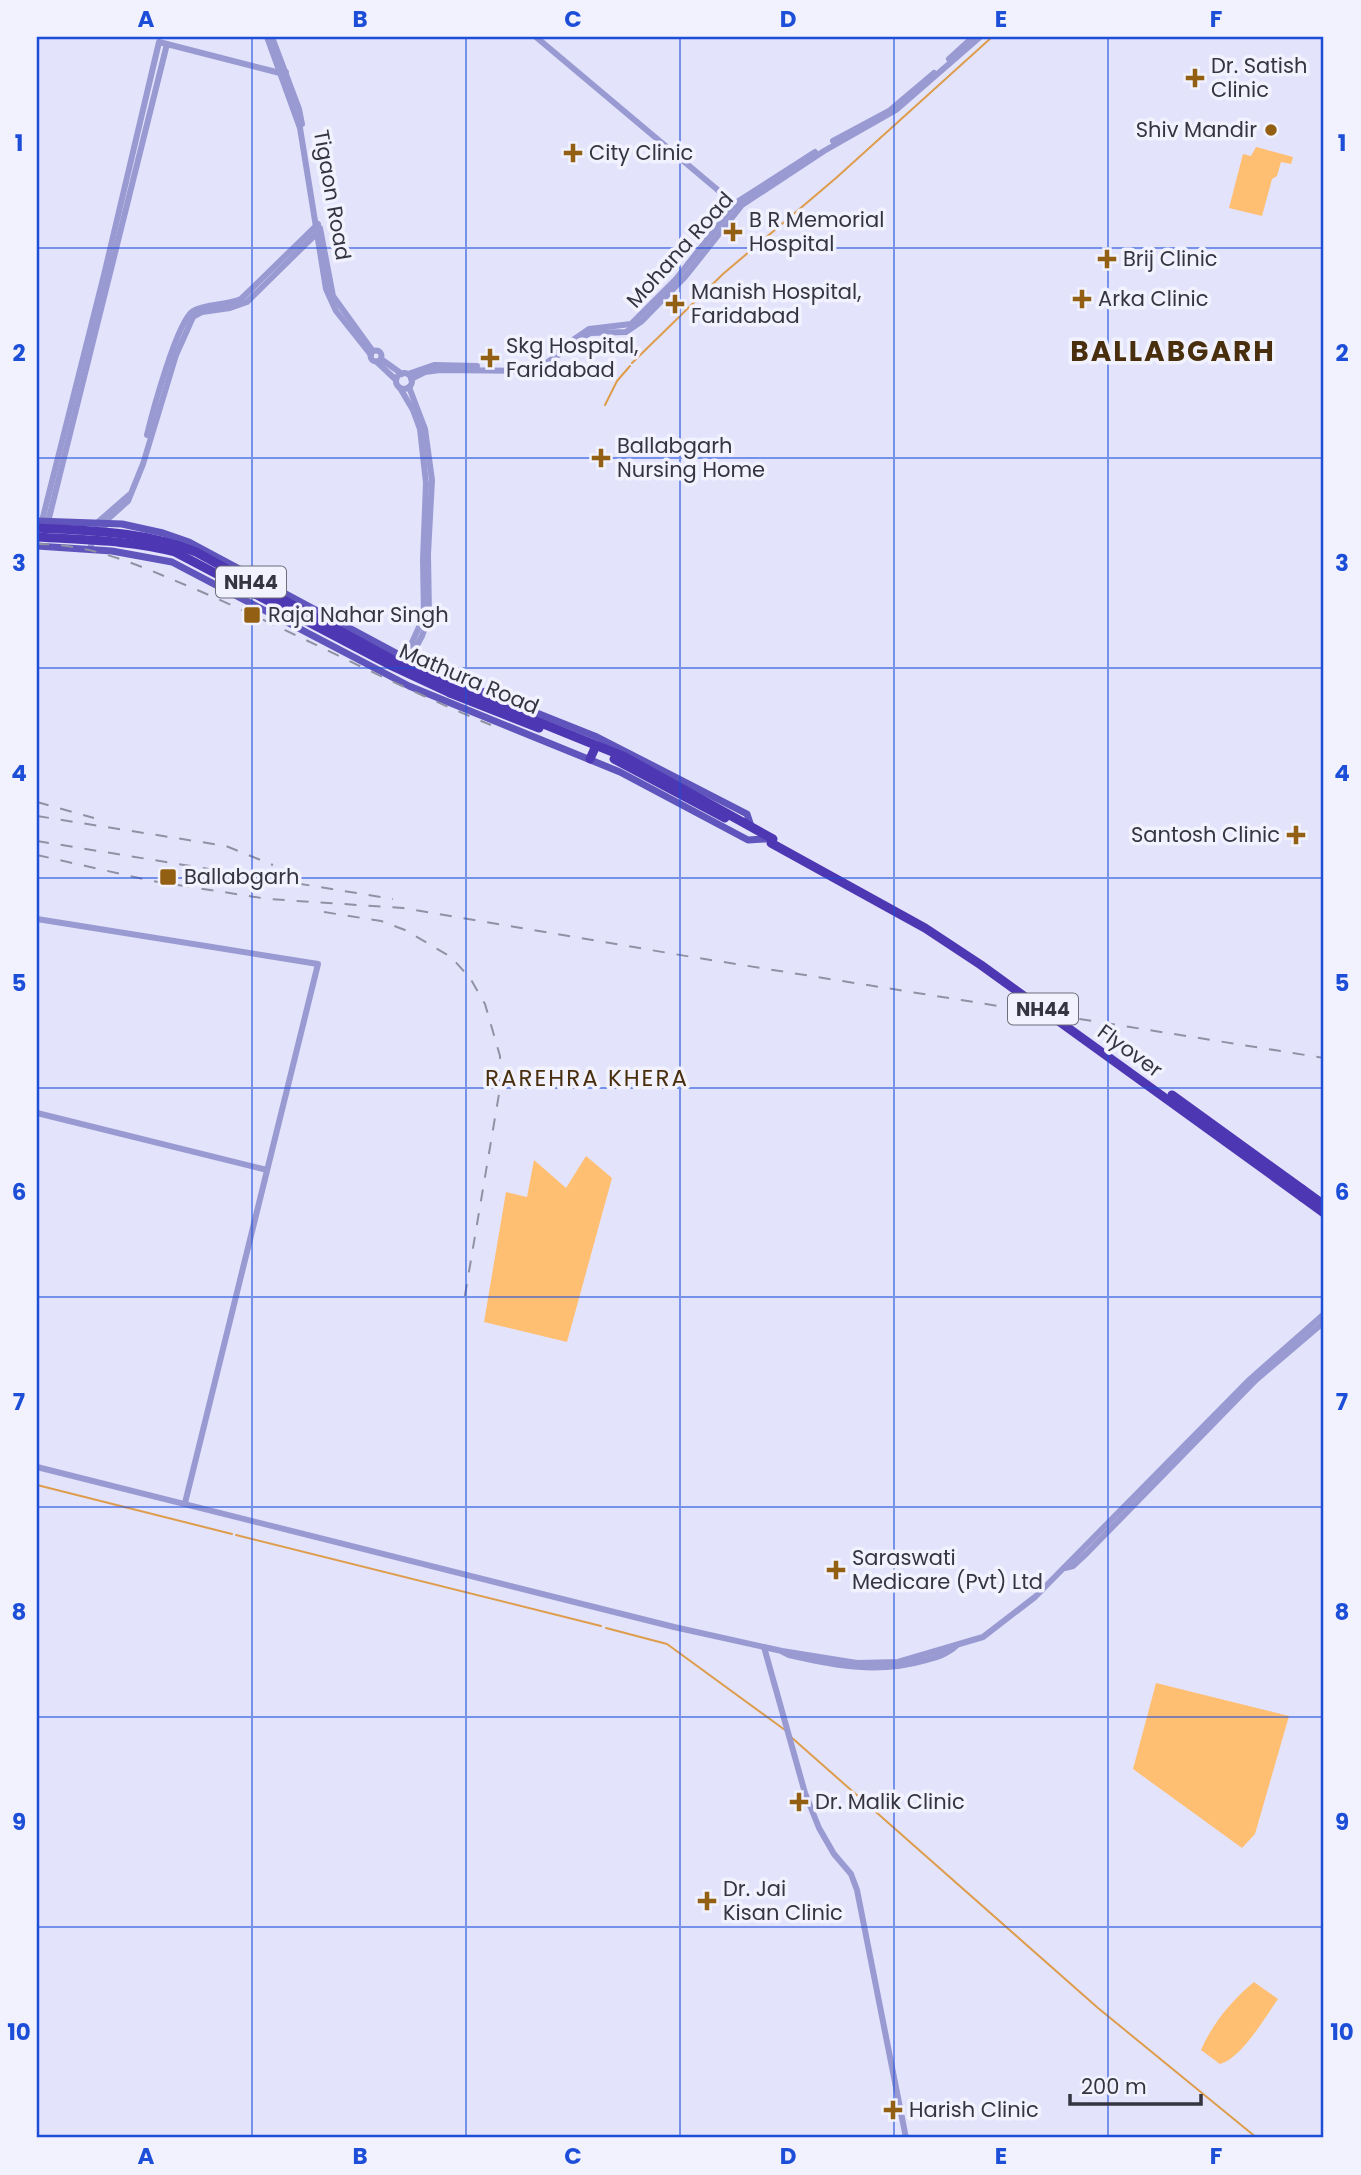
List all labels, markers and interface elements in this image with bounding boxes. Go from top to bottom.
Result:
text: A [138,3,155,35]
text: B [352,3,368,35]
text: C [564,3,582,35]
text: D [780,3,796,35]
text: E [995,3,1007,35]
text: F [1210,3,1222,35]
place label: Dr. Satish Clinic [1211,51,1307,104]
marker: Dr. Satish Clinic [1185,68,1205,88]
place label: Shiv Mandir [1136,115,1257,144]
marker: Shiv Mandir [1263,122,1279,138]
text: 1 [15,127,23,159]
street label: Tigaon Road [307,127,358,262]
text: 1 [1338,127,1346,159]
place label: City Clinic [589,138,693,167]
marker: City Clinic [563,143,583,163]
street label: Mohana Road [620,185,740,314]
place label: B R Memorial Hospital [749,205,884,258]
marker: B R Memorial Hospital [723,222,743,242]
place label: Brij Clinic [1123,244,1218,273]
marker: Brij Clinic [1097,249,1117,269]
place label: Manish Hospital, Faridabad [691,277,861,330]
place label: Arka Clinic [1098,284,1209,313]
marker: Arka Clinic [1072,289,1092,309]
marker: Manish Hospital, Faridabad [665,294,685,314]
place label: Skg Hospital, Faridabad [506,331,638,384]
district label: BALLABGARH [1070,332,1276,371]
text: 2 [12,337,26,369]
text: 2 [1335,337,1349,369]
marker: Skg Hospital, Faridabad [480,348,500,368]
place label: Ballabgarh Nursing Home [617,431,765,484]
marker: Ballabgarh Nursing Home [591,448,611,468]
text: 3 [12,547,26,579]
text: 3 [1335,547,1349,579]
road number: NH44 [216,566,286,597]
place label: Raja Nahar Singh [268,600,449,629]
marker: Raja Nahar Singh [242,605,262,625]
street label: Mathura Road [395,636,543,721]
text: 4 [11,757,27,789]
text: 4 [1334,757,1350,789]
place label: Santosh Clinic [1131,820,1280,849]
marker: Santosh Clinic [1286,825,1306,845]
place label: Ballabgarh [184,862,299,891]
marker: Ballabgarh [158,867,178,887]
text: 5 [12,967,26,999]
text: 5 [1335,967,1349,999]
road number: NH44 [1008,993,1078,1024]
street label: Flyover [1092,1017,1169,1084]
district label: RAREHRA KHERA [485,1062,689,1094]
text: 6 [12,1176,26,1208]
text: 6 [1335,1176,1349,1208]
text: 7 [13,1386,25,1418]
text: 7 [1336,1386,1348,1418]
place label: Saraswati Medicare (Pvt) Ltd [852,1543,1043,1596]
marker: Saraswati Medicare (Pvt) Ltd [826,1560,846,1580]
text: 8 [12,1596,26,1628]
text: 8 [1335,1596,1349,1628]
place label: Dr. Malik Clinic [815,1787,965,1816]
marker: Dr. Malik Clinic [789,1792,809,1812]
text: 9 [12,1806,26,1838]
text: 9 [1335,1806,1349,1838]
place label: Dr. Jai Kisan Clinic [723,1874,843,1927]
marker: Dr. Jai Kisan Clinic [697,1891,717,1911]
text: 10 [7,2016,31,2048]
text: 10 [1330,2016,1354,2048]
scale bar [1070,2063,1202,2107]
text: 200 m [1081,2072,1147,2101]
place label: Harish Clinic [909,2095,1039,2124]
marker: Harish Clinic [883,2100,903,2120]
text: A [138,2140,155,2172]
text: B [352,2140,368,2172]
text: C [564,2140,582,2172]
text: D [780,2140,796,2172]
text: E [995,2140,1007,2172]
text: F [1210,2140,1222,2172]

